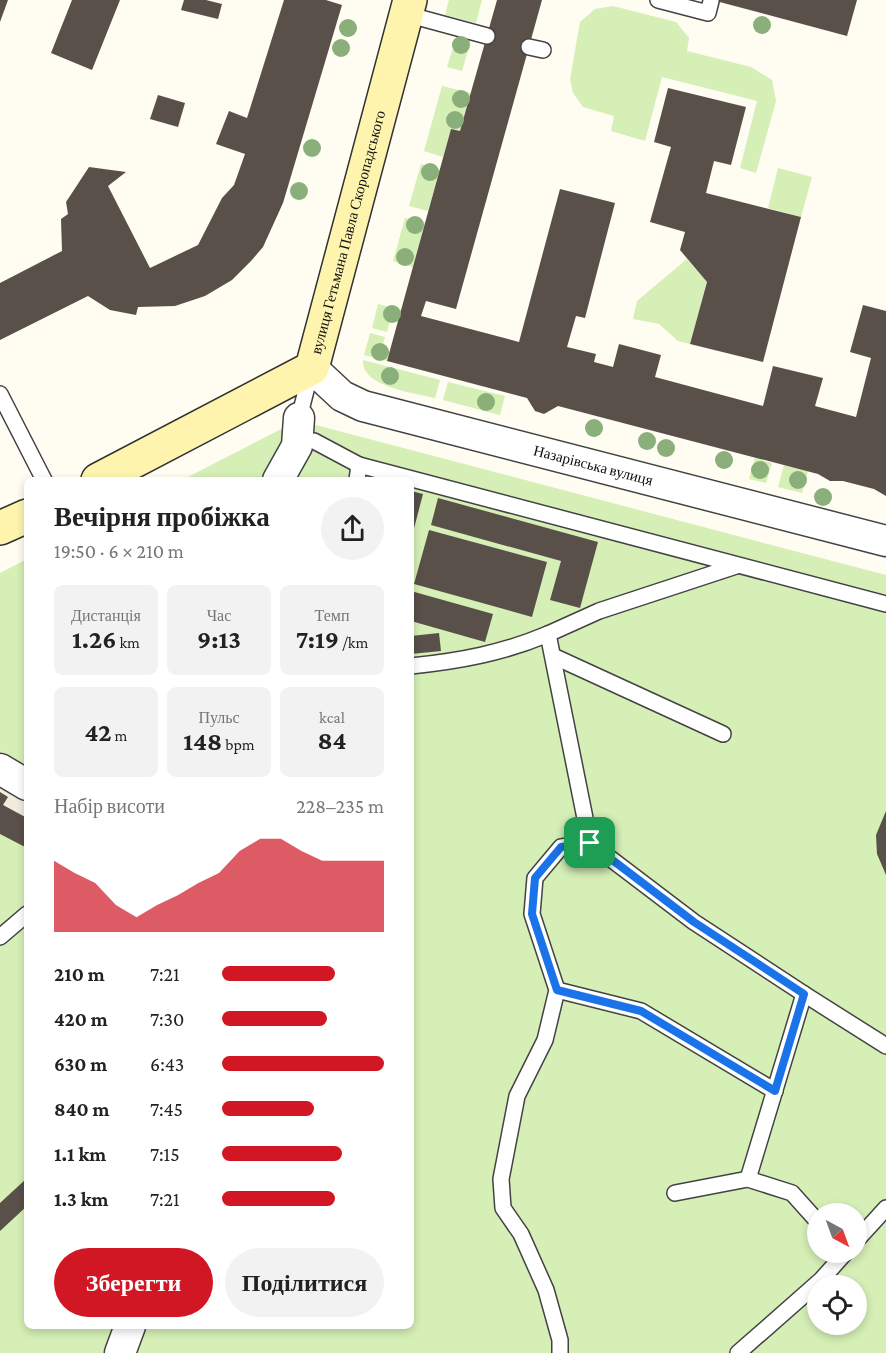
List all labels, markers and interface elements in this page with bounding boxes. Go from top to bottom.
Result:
street label: вулиця Гетьмана Павла Скоропадського [308,109,388,356]
street label: Назарівська вулиця [532,442,655,489]
button: share [321,497,384,560]
text: Вечірня пробіжка [54,502,270,532]
text: 19:50 · 6 × 210 m [54,540,184,562]
text: Дистанція [71,607,141,624]
text: Час [207,607,231,624]
text: Темп [315,607,349,624]
text: 1.26 [72,625,116,654]
text: 9:13 [197,625,241,654]
text: 7:19 [296,625,339,654]
text: km [116,634,140,651]
text: /km [339,634,368,651]
text: Пульс [198,709,240,726]
text: kcal [319,709,345,726]
text: 42 [85,718,112,747]
text: 84 [317,726,347,755]
text: m [112,727,127,744]
text: 148 [183,727,222,756]
text: bpm [222,736,255,753]
text: Набір висоти [54,795,165,817]
text: 228–235 m [296,795,384,817]
pin [564,817,615,868]
icon: arrive [573,826,606,859]
text: 210 m [54,963,105,985]
text: 7:21 [150,963,180,985]
text: 420 m [54,1008,108,1030]
text: 7:30 [150,1008,184,1030]
text: 630 m [54,1053,107,1075]
text: 6:43 [150,1053,184,1075]
text: 840 m [54,1098,109,1120]
text: 7:45 [150,1098,183,1120]
text: 1.1 km [54,1143,106,1165]
text: 7:15 [150,1143,180,1165]
text: 1.3 km [54,1188,108,1210]
text: 7:21 [150,1188,180,1210]
north arrow [807,1203,867,1263]
map controls [807,1203,867,1335]
button: Зберегти [54,1248,213,1317]
button: Поділитися [225,1248,384,1317]
button: locate [807,1275,867,1335]

